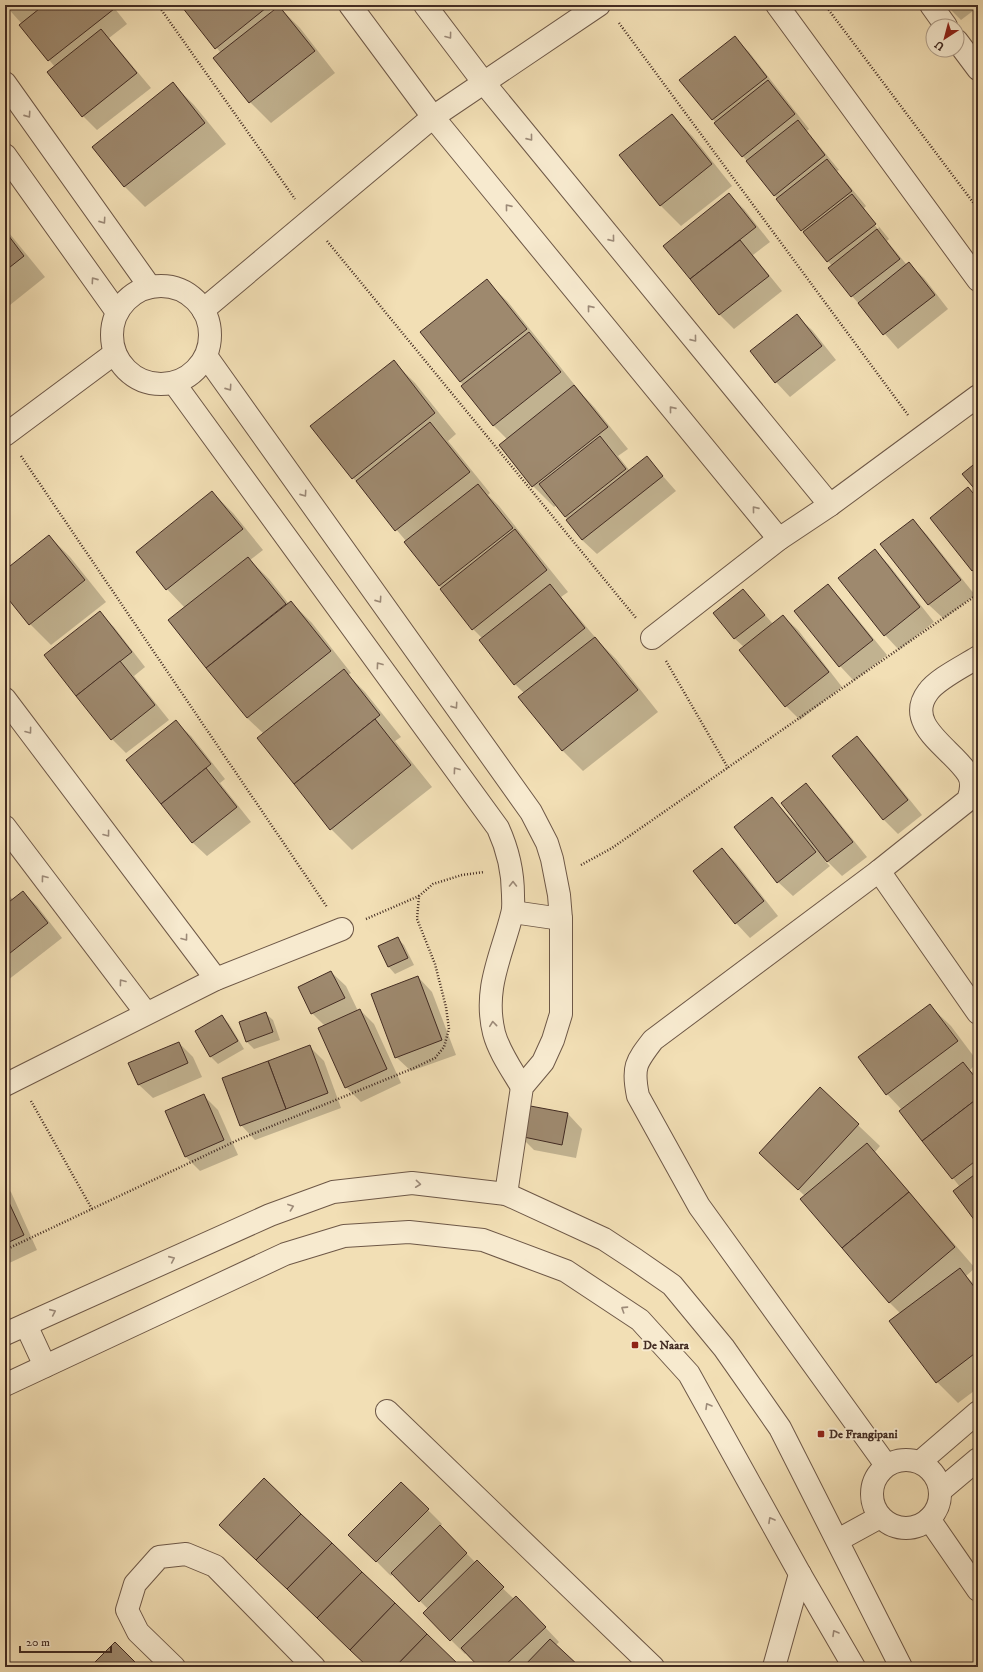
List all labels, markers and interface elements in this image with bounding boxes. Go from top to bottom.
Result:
north arrow [925,18,965,58]
one-way arrow [444,32,452,39]
text: U [932,37,947,53]
one-way arrow [23,110,30,117]
one-way arrow [525,133,532,140]
one-way arrow [505,205,512,212]
one-way arrow [98,216,105,223]
one-way arrow [607,234,614,241]
one-way arrow [92,278,99,285]
one-way arrow [588,305,595,313]
one-way arrow [690,335,697,342]
one-way arrow [224,383,231,390]
one-way arrow [670,406,677,413]
one-way arrow [299,489,306,496]
one-way arrow [752,507,759,514]
one-way arrow [374,595,381,602]
one-way arrow [376,662,384,669]
one-way arrow [450,701,457,708]
one-way arrow [24,726,31,733]
one-way arrow [454,768,461,775]
one-way arrow [102,830,109,837]
one-way arrow [42,876,49,883]
one-way arrow [509,881,517,887]
one-way arrow [180,934,188,941]
one-way arrow [120,979,127,986]
one-way arrow [489,1021,498,1028]
one-way arrow [415,1179,421,1188]
one-way arrow [287,1203,294,1212]
one-way arrow [167,1256,175,1264]
one-way arrow [621,1306,628,1314]
one-way arrow [49,1309,57,1317]
place label: De Naara [643,1338,690,1353]
marker: De Naara [630,1340,640,1350]
one-way arrow [705,1403,712,1411]
place label: De Frangipani [829,1427,898,1442]
marker: De Frangipani [816,1429,826,1439]
one-way arrow [768,1517,775,1524]
scale bar [20,1628,111,1654]
one-way arrow [832,1630,839,1637]
text: 20 m [26,1635,50,1650]

